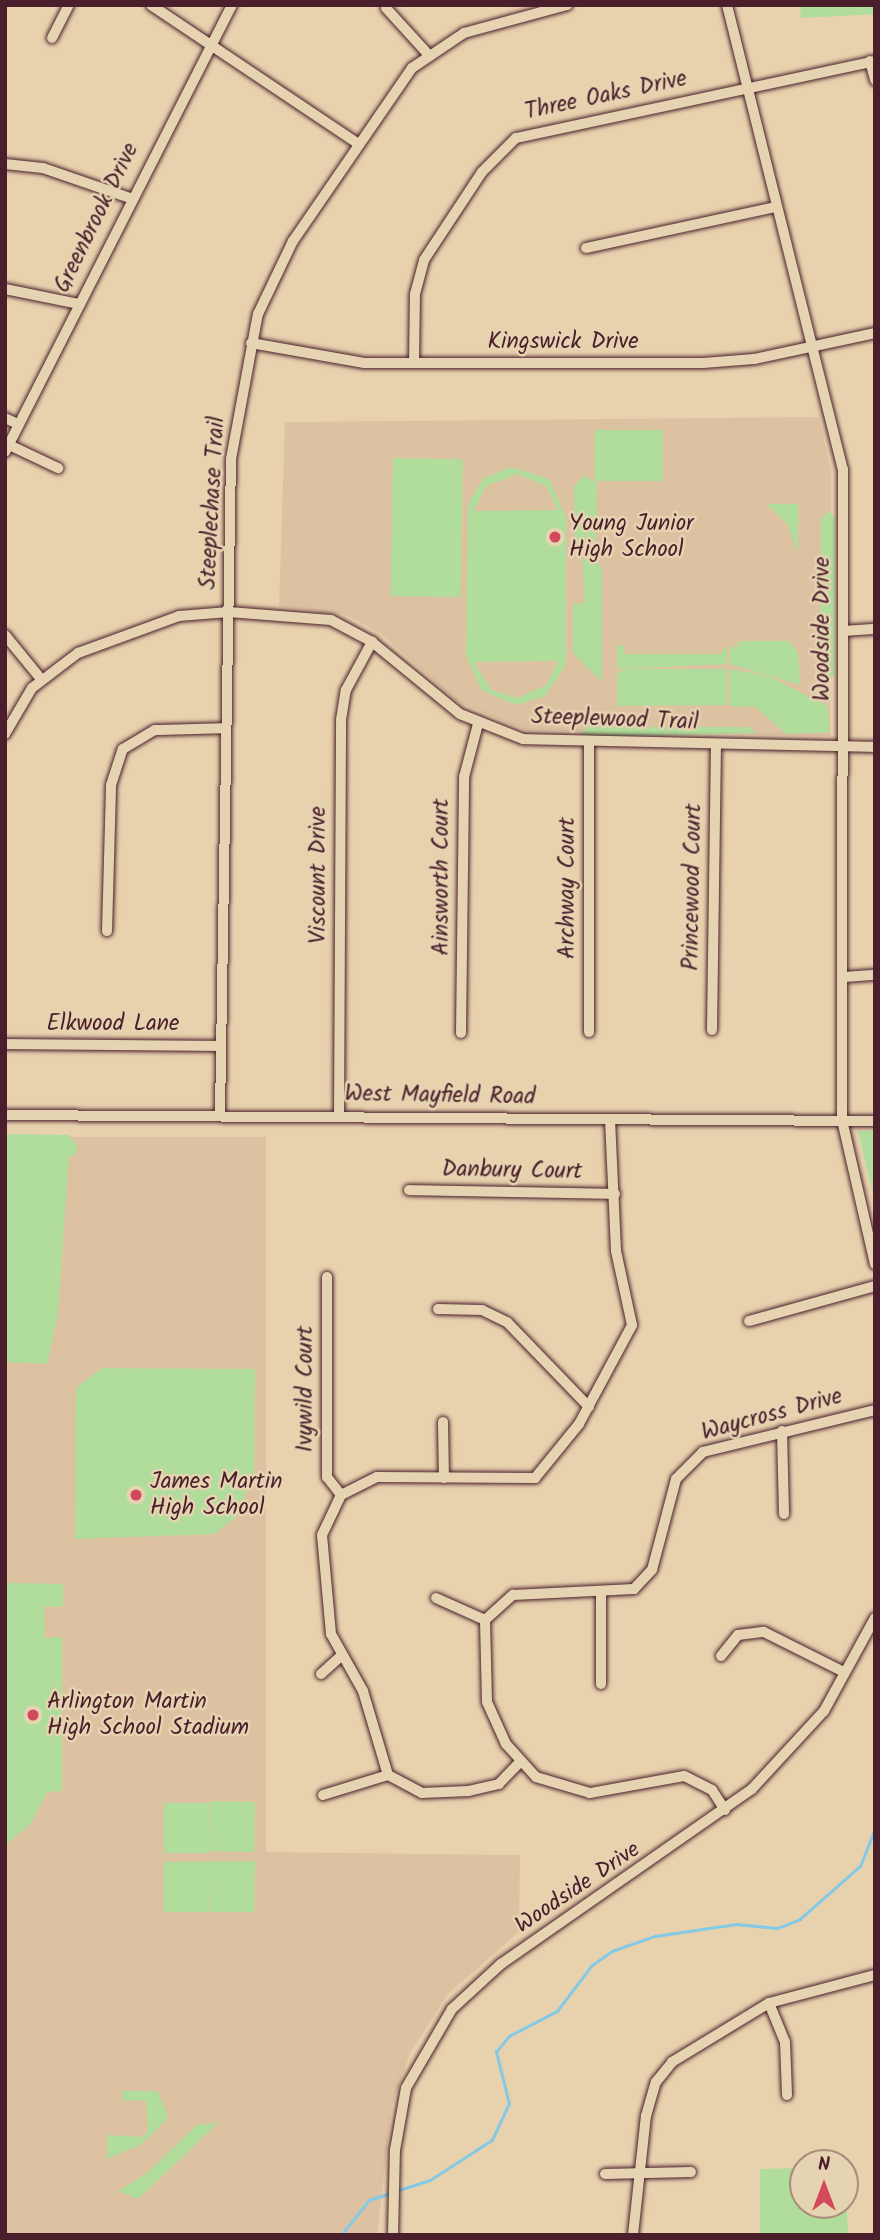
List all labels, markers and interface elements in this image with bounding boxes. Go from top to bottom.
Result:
street label: Three Oaks Drive [523,65,689,127]
street label: Greenbrook Drive [49,139,145,297]
street label: Kingswick Drive [487,328,639,356]
street label: Steeplechase Trail [195,416,231,590]
place label: Young Junior High School [569,510,694,564]
marker: Young Junior High School [547,529,563,545]
street label: Woodside Drive [809,557,837,701]
street label: Steeplewood Trail [531,703,699,737]
street label: Ainsworth Court [428,798,456,956]
street label: Princewood Court [678,803,708,971]
street label: Viscount Drive [305,806,333,944]
street label: Archway Court [554,817,582,959]
street label: Elkwood Lane [47,1010,179,1038]
street label: West Mayfield Road [344,1081,536,1111]
street label: Danbury Court [442,1156,582,1186]
street label: Ivywild Court [292,1326,320,1452]
street label: Waycross Drive [699,1383,845,1447]
place label: James Martin High School [150,1468,282,1522]
marker: James Martin High School [128,1487,144,1503]
place label: Arlington Martin High School Stadium [47,1688,249,1742]
marker: Arlington Martin High School Stadium [25,1707,41,1723]
street label: Woodside Drive [510,1836,646,1940]
north arrow [789,2149,859,2219]
text: N [818,2150,830,2180]

